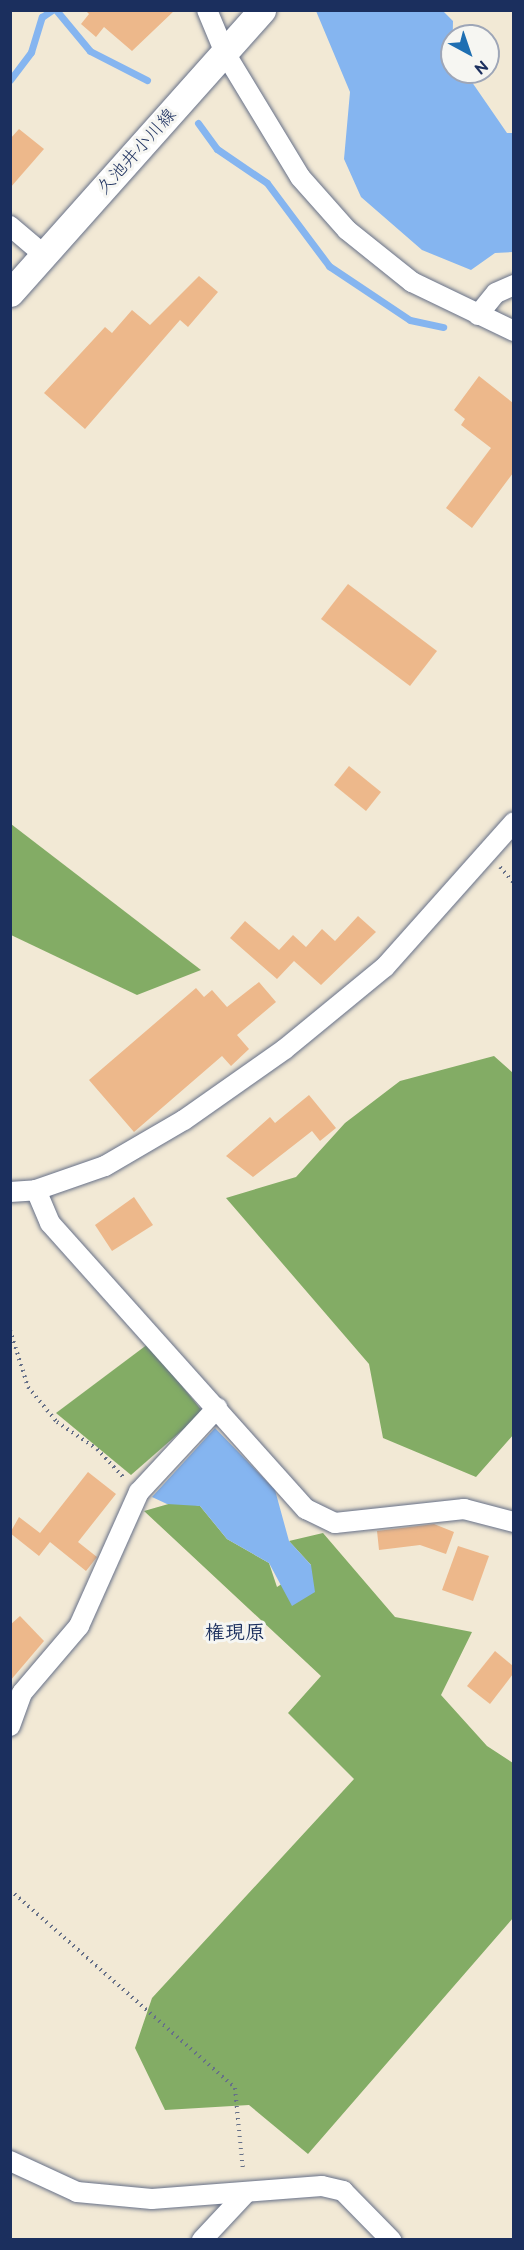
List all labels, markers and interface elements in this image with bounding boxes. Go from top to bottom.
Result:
north arrow [440,24,500,84]
text: N [470,55,491,78]
street label: 久池井小川線 [93,105,181,199]
district label: 権現原 [205,1621,265,1645]

